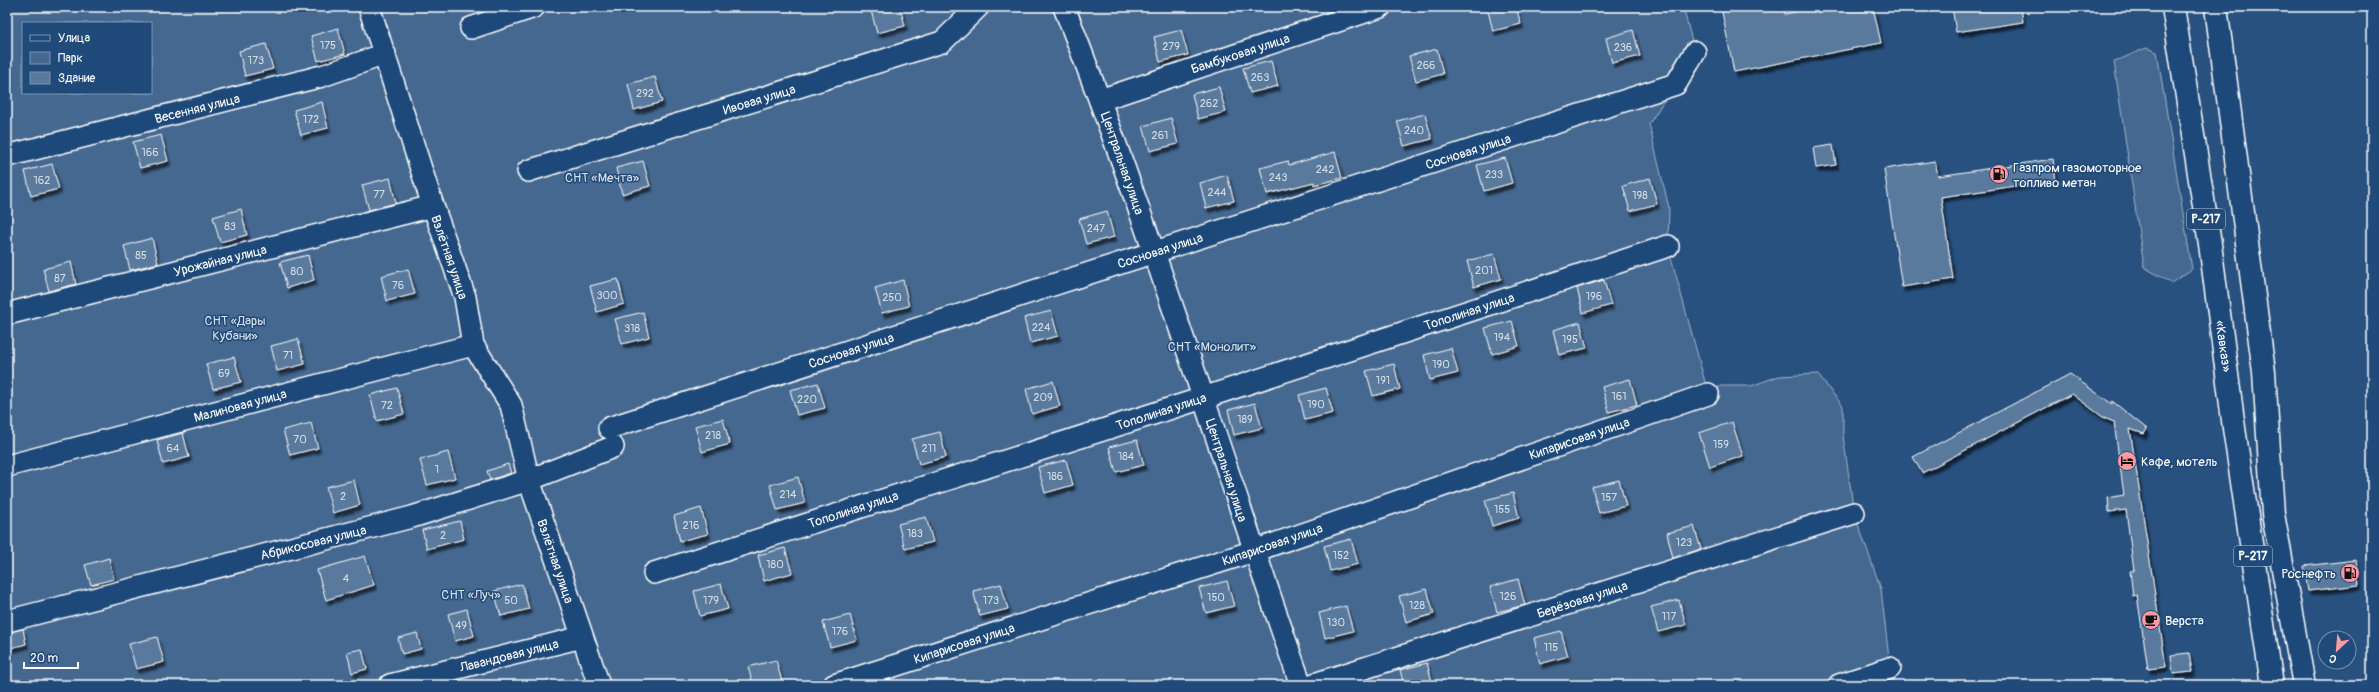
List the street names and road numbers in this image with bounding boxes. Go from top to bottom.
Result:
street label: Бамбуковая улица [1189,30,1292,77]
street label: Ивовая улица [721,81,797,119]
street label: Весенняя улица [153,91,241,127]
street label: Центральная улица [1097,110,1147,217]
street label: Сосновая улица [1424,131,1513,173]
road number: Р-217 [2187,209,2225,229]
street label: Взлётная улица [427,213,471,301]
street label: Сосновая улица [1116,230,1205,272]
street label: Урожайная улица [172,242,268,280]
street label: Тополиная улица [1422,290,1517,334]
street label: «Кавказ» [2211,319,2235,373]
street label: Сосновая улица [807,330,896,372]
street label: Малиновая улица [192,386,288,426]
street label: Тополиная улица [1114,390,1209,434]
street label: Кипарисовая улица [1527,414,1632,464]
street label: Центральная улица [1202,417,1250,524]
street label: Тополиная улица [806,488,901,532]
street label: Взлётная улица [533,517,577,605]
street label: Кипарисовая улица [1220,520,1325,570]
street label: Абрикосовая улица [259,522,368,564]
road number: Р-217 [2234,546,2272,566]
street label: Берёзовая улица [1535,578,1630,622]
street label: Кипарисовая улица [912,620,1017,668]
street label: Лавандовая улица [457,636,560,676]

